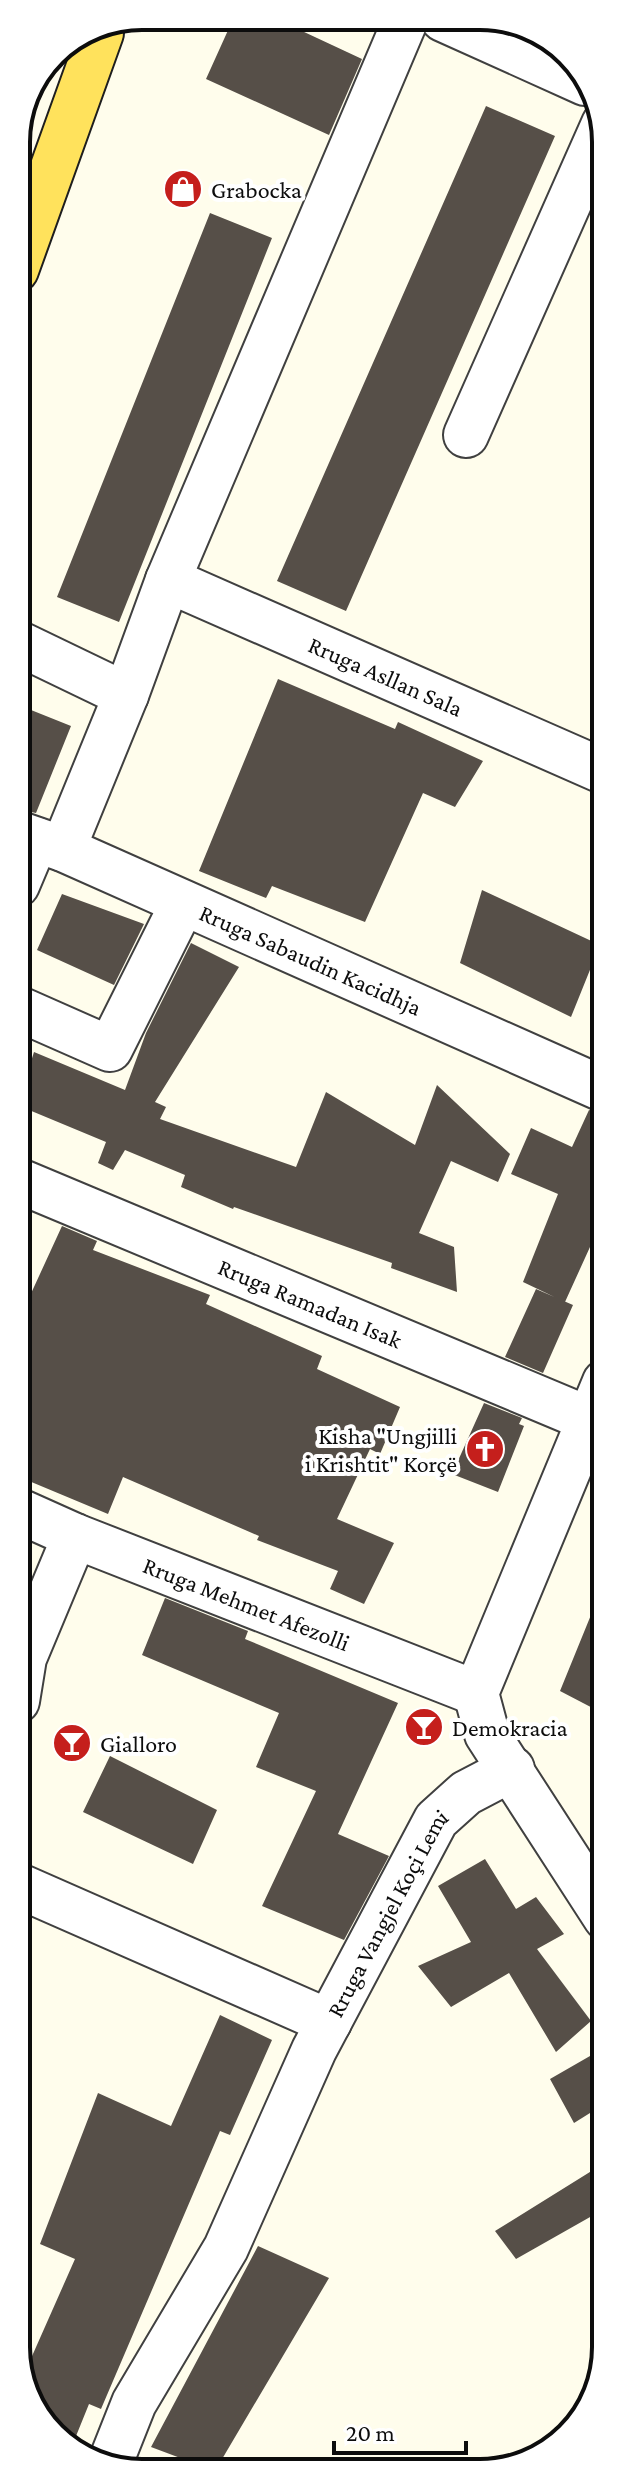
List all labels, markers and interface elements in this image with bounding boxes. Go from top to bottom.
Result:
shop icon: Grabocka [162,168,204,210]
place label: Grabocka [211,176,302,203]
street label: Rruga Asllan Sala [305,630,467,721]
street label: Rruga Sabaudin Kacidhja [196,898,426,1020]
street label: Rruga Ramadan Isak [214,1252,407,1353]
place label: Kisha "Ungjilli i Krishtit" Korçë [305,1422,457,1477]
church icon: Kisha "Ungjilli i Krishtit" Korçë [464,1428,506,1470]
street label: Rruga Mehmet Afezolli [140,1551,354,1656]
bar icon: Demokracia [403,1706,445,1748]
place label: Demokracia [452,1714,568,1741]
bar icon: Gialloro [51,1722,93,1764]
place label: Gialloro [100,1730,177,1757]
street label: Rruga Vangjel Koçi Lemi [321,1803,453,2021]
scale bar [334,2405,466,2455]
text: 20 m [346,2419,395,2446]

